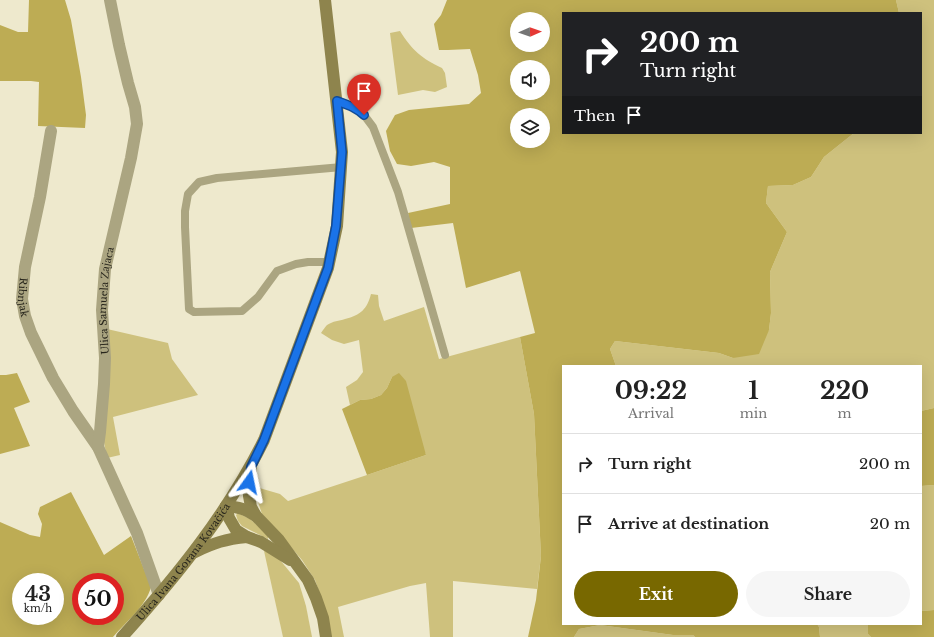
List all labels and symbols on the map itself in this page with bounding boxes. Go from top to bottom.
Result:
north arrow [510,12,550,52]
pin [347,74,381,115]
street label: Ulica Samuela Zajaca [96,245,117,355]
street label: Ribnjak [15,277,31,319]
position arrow [228,461,270,503]
street label: Ulica Ivana Gorana Kovačića [134,500,233,624]
speed limit sign: 50 [72,573,124,625]

